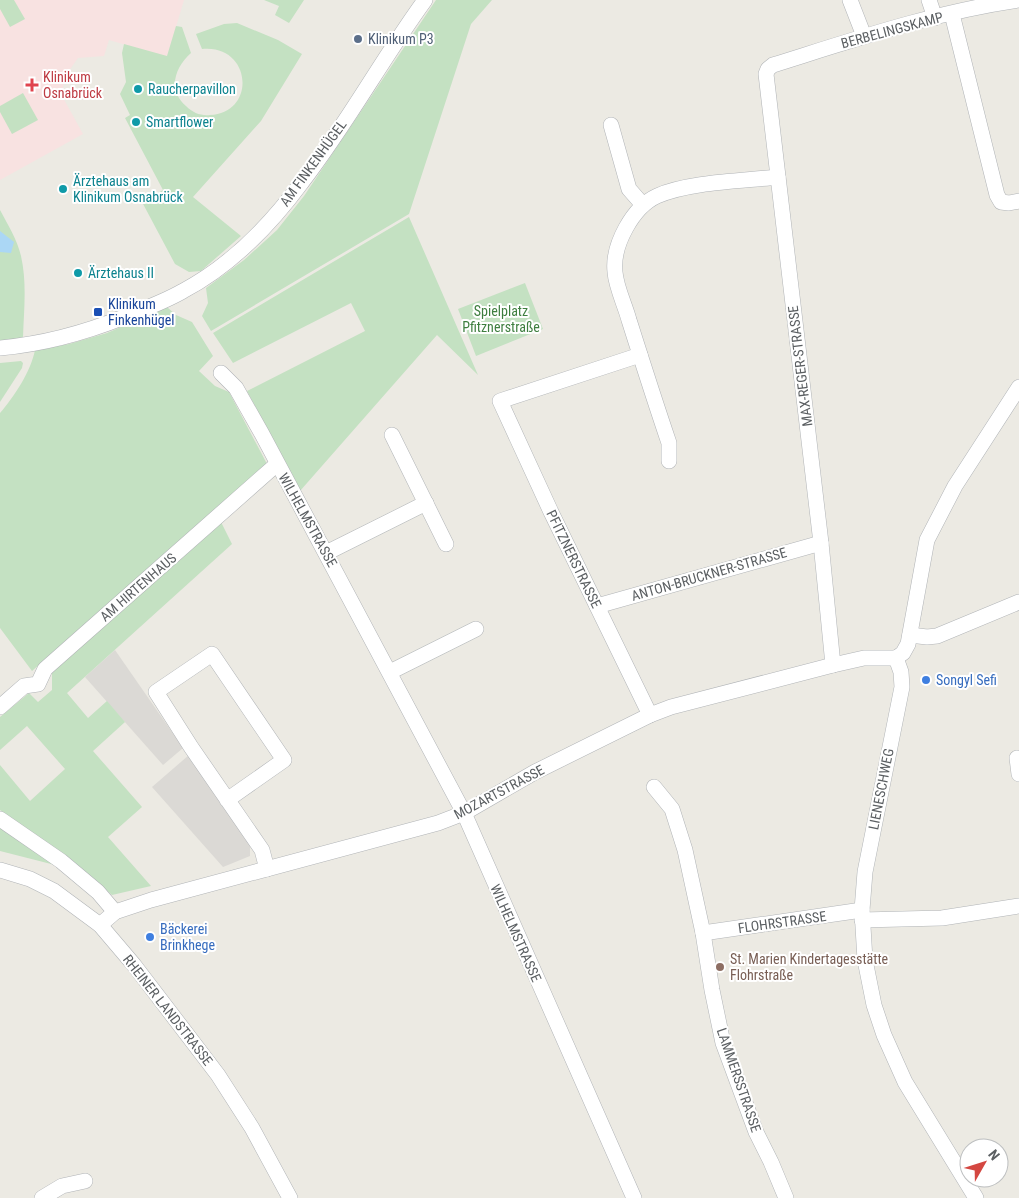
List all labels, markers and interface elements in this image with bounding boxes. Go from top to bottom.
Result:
street label: BERBELINGSKAMP [839,9,945,51]
place label: Klinikum P3 [368,31,434,47]
marker: Klinikum P3 [352,33,364,45]
place label: Klinikum Osnabrück [43,69,103,101]
marker: Klinikum Osnabrück [25,78,39,92]
place label: Raucherpavillon [148,81,236,97]
marker: Raucherpavillon [132,83,144,95]
place label: Smartflower [146,114,213,130]
marker: Smartflower [130,116,142,128]
street label: AM FINKENHÜGEL [276,117,350,209]
place label: Ärztehaus am Klinikum Osnabrück [73,173,184,205]
marker: Ärztehaus am Klinikum Osnabrück [57,183,69,195]
place label: Ärztehaus II [88,265,154,281]
marker: Ärztehaus II [72,267,84,279]
place label: Klinikum Finkenhügel [108,296,174,328]
park label: Spielplatz Pfitznerstraße [462,303,540,335]
street label: MAX-REGER-STRASSE [785,305,815,427]
marker: Klinikum Finkenhügel [92,306,104,318]
street label: WILHELMSTRASSE [275,470,341,570]
street label: PFITZNERSTRASSE [543,507,605,611]
street label: ANTON-BRUCKNER-STRASSE [630,544,789,604]
street label: AM HIRTENHAUS [97,550,179,624]
place label: Songyl Sefi [936,672,997,688]
marker: Songyl Sefi [920,674,932,686]
street label: LIENESCHWEG [865,747,897,831]
street label: MOZARTSTRASSE [451,761,547,823]
street label: WILHELMSTRASSE [487,882,545,984]
street label: FLOHRSTRASSE [737,908,827,936]
place label: Bäckerei Brinkhege [160,921,215,953]
marker: Bäckerei Brinkhege [144,931,156,943]
place label: St. Marien Kindertagesstätte Flohrstraße [730,951,889,983]
street label: RHEINER LANDSTRASSE [120,952,216,1069]
marker: St. Marien Kindertagesstätte Flohrstraße [714,961,726,973]
street label: LAMMERSSTRASSE [714,1026,764,1134]
north arrow [959,1138,1009,1188]
text: N [985,1146,1003,1163]

